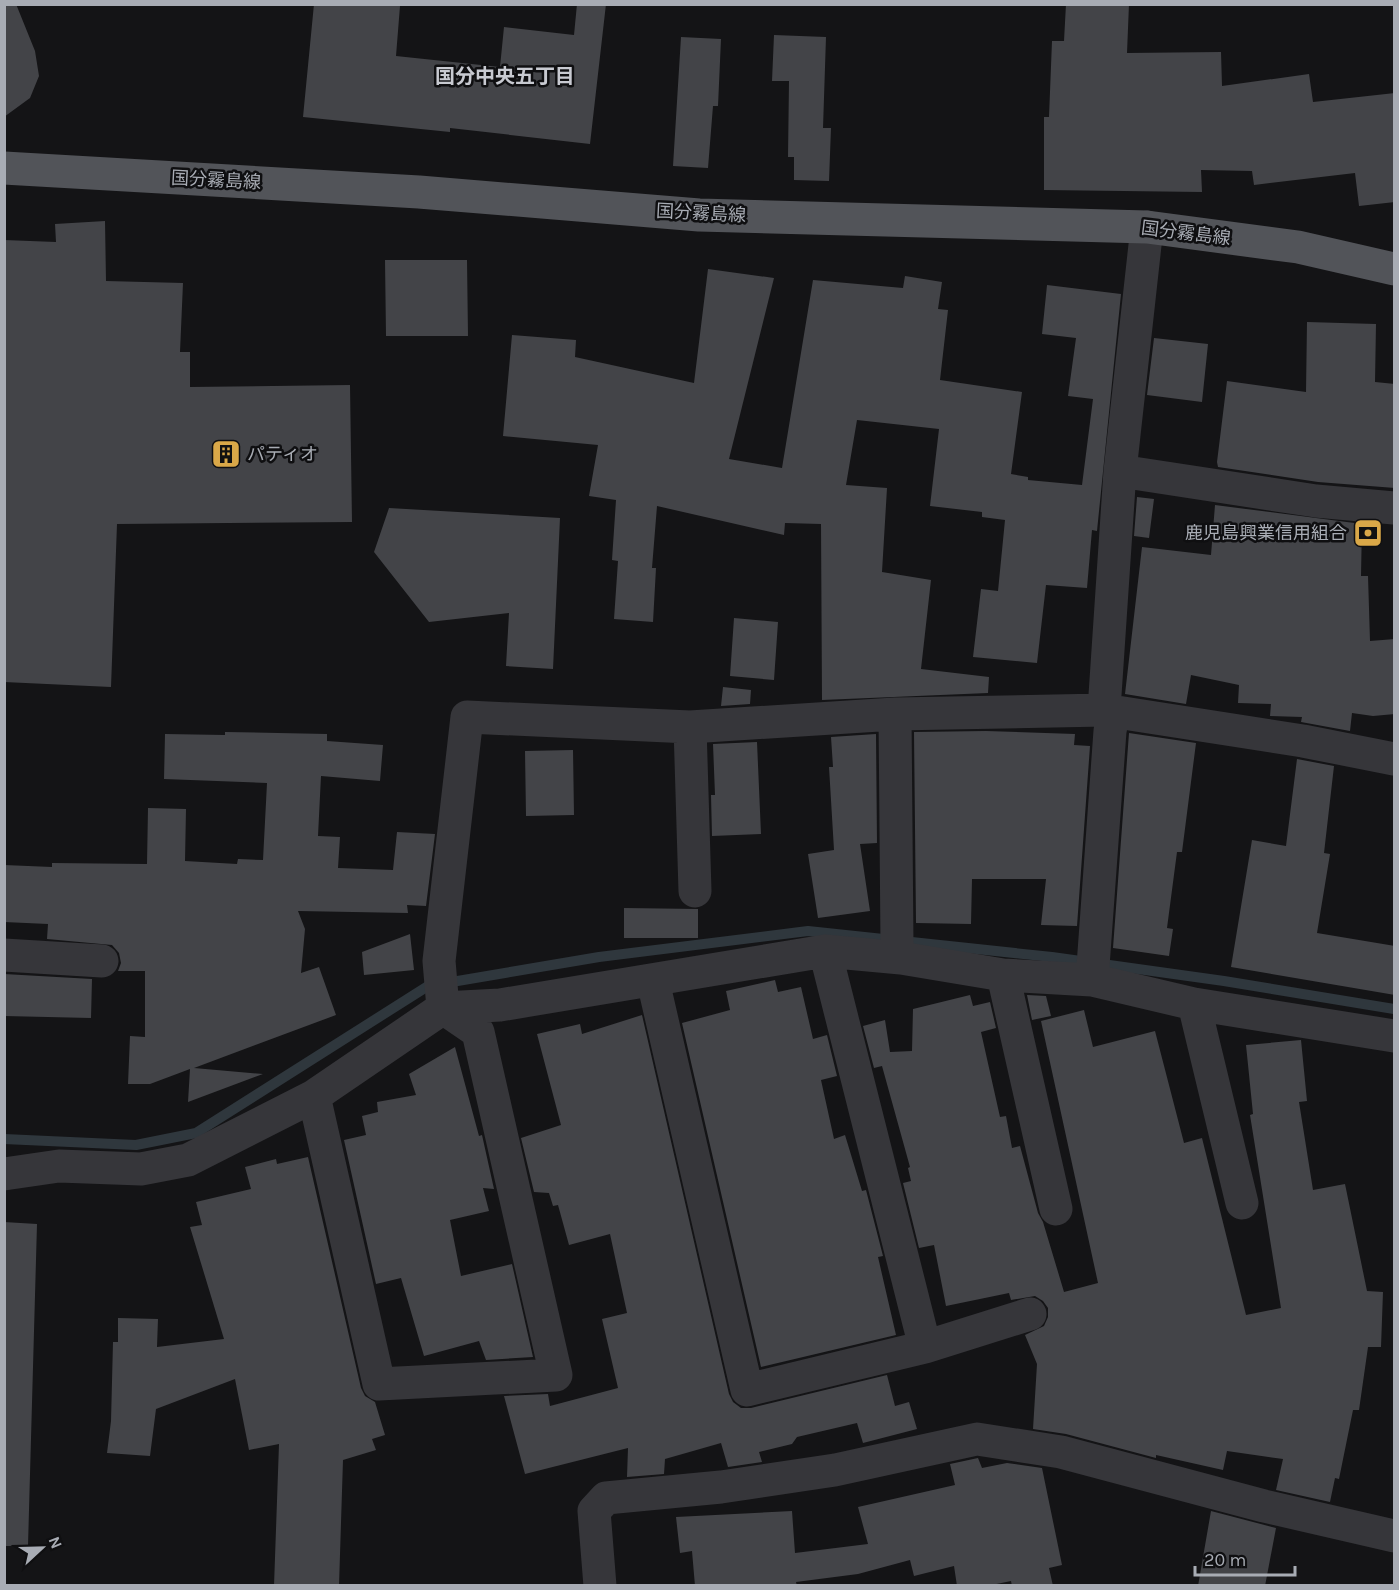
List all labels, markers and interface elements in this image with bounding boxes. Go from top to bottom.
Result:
district label: 国分中央五丁目 [435,65,575,88]
street label: 国分霧島線 [170,167,262,193]
street label: 国分霧島線 [655,200,747,226]
street label: 国分霧島線 [1140,217,1232,249]
building icon: パティオ [210,438,242,470]
place label: パティオ [247,443,318,465]
bank icon: 鹿児島興業信用組合 [1352,517,1384,549]
place label: 鹿児島興業信用組合 [1185,522,1347,544]
north arrow [12,1518,72,1578]
text: N [44,1534,66,1551]
scale bar [1195,1539,1296,1577]
text: 20 m [1204,1549,1246,1571]

